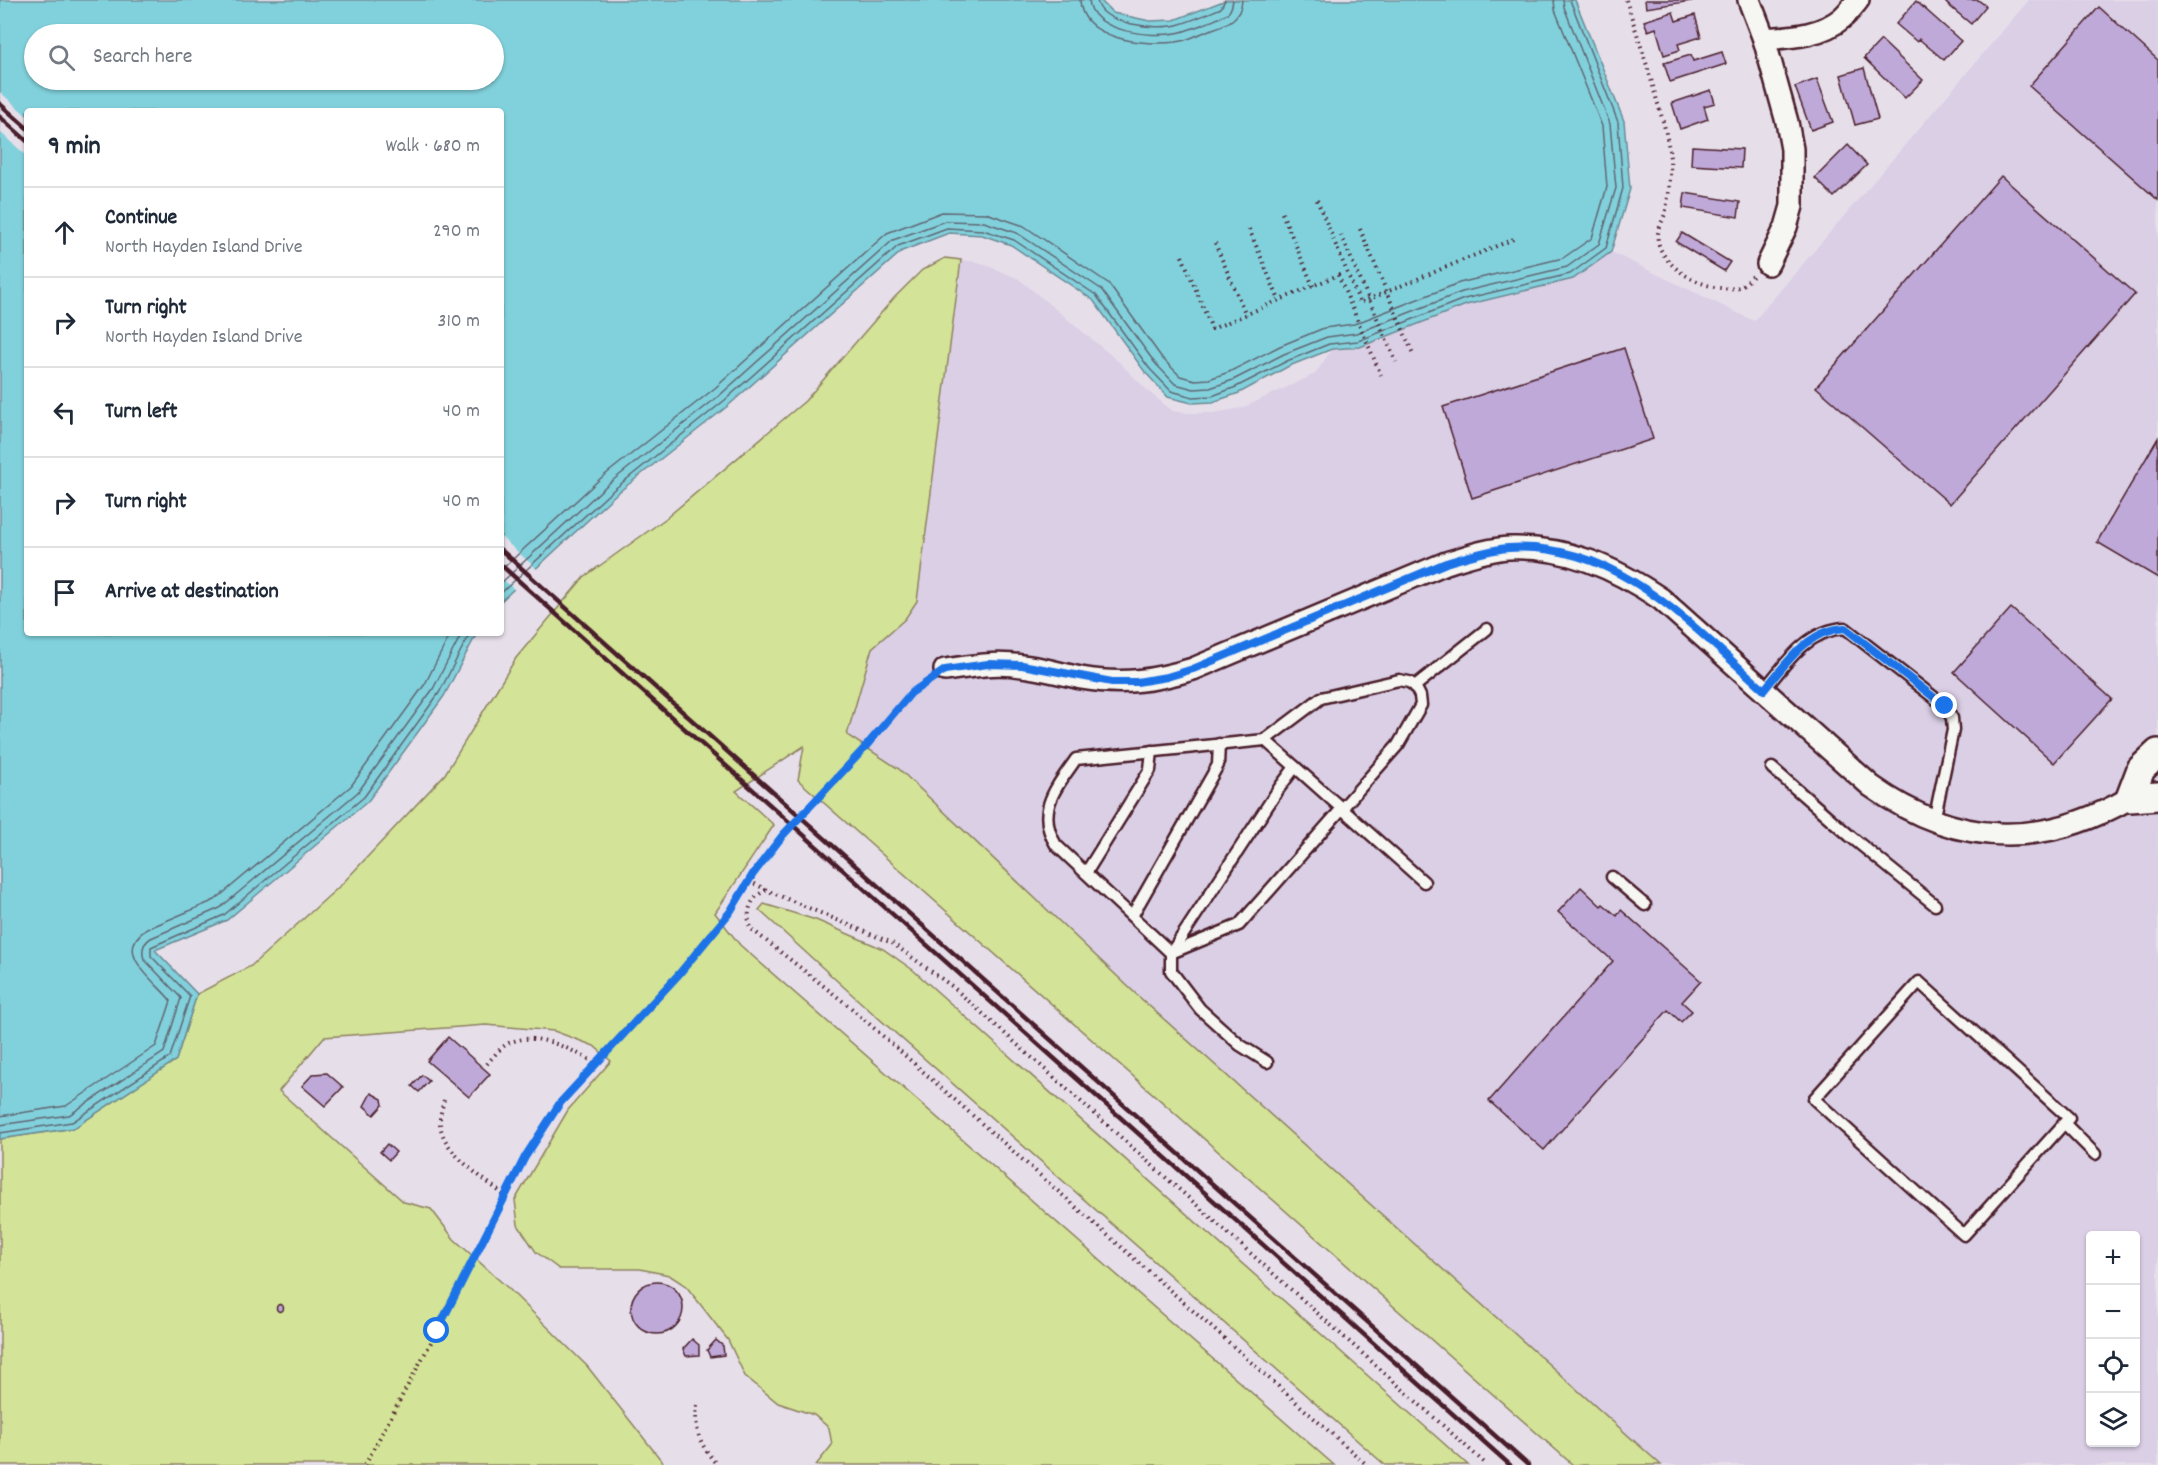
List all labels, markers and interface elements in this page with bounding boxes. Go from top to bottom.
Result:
search box [24,24,504,90]
icon: search [45,41,78,74]
text: Search here [93,42,192,73]
text: 9 min [48,129,101,166]
text: Walk · 680 m [385,133,480,161]
text: Continue [105,203,177,234]
icon: ahead [48,216,81,249]
text: 290 m [433,218,480,246]
text: North Hayden Island Drive [105,234,303,262]
text: Turn right [105,293,187,324]
icon: right [48,306,81,339]
text: 310 m [438,308,480,336]
text: North Hayden Island Drive [105,324,303,352]
icon: left [48,396,81,429]
text: Turn left [105,397,177,428]
text: 40 m [442,398,480,426]
icon: right [48,486,81,519]
text: Turn right [105,487,187,518]
text: 40 m [442,488,480,516]
icon: arrive [48,576,81,609]
text: Arrive at destination [105,577,279,608]
route end [1931,692,1957,718]
map controls [2086,1231,2140,1447]
button: + [2086,1231,2140,1285]
button: − [2086,1285,2140,1339]
route start [423,1317,449,1343]
button: locate [2086,1339,2140,1393]
button: layers [2086,1393,2140,1447]

